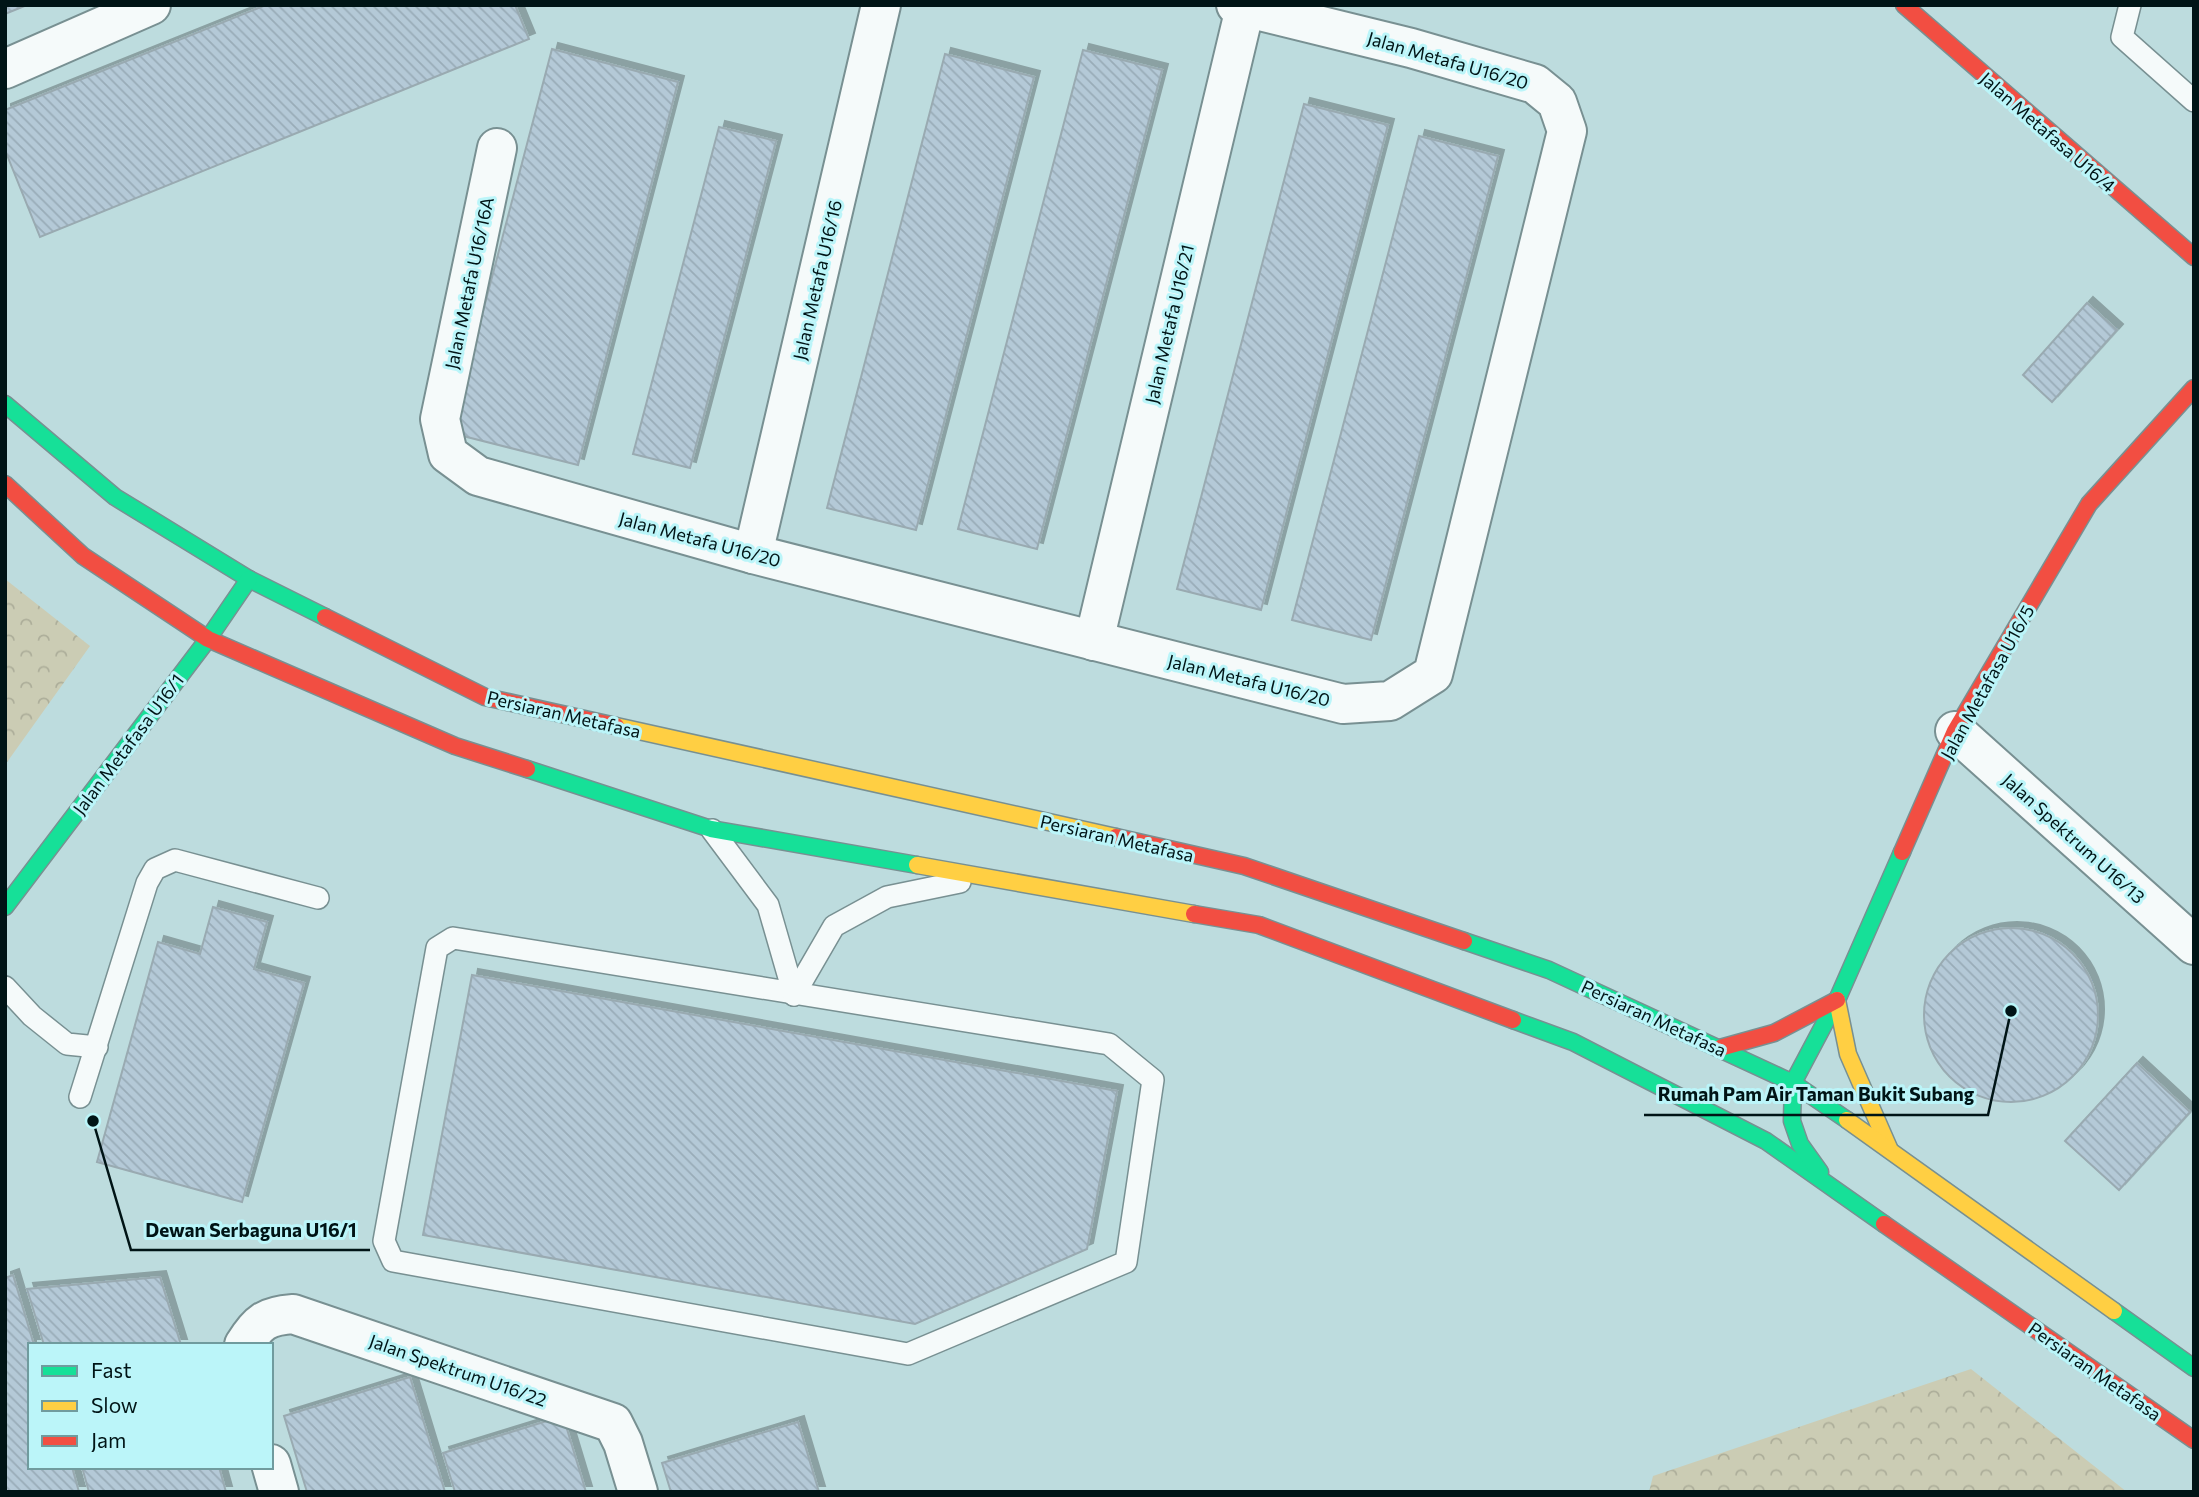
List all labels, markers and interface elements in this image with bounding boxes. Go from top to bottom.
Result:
street label: Jalan Metafa U16/20 [1365,26,1531,94]
street label: Jalan Metafasa U16/4 [1976,67,2120,197]
street label: Jalan Metafa U16/16A [440,195,498,371]
street label: Jalan Metafa U16/16 [788,198,846,362]
street label: Jalan Metafa U16/21 [1140,242,1198,406]
street label: Jalan Metafa U16/20 [617,507,783,571]
street label: Jalan Metafasa U16/5 [1935,601,2039,763]
street label: Jalan Metafa U16/20 [1165,649,1333,711]
street label: Jalan Metafasa U16/1 [68,669,188,819]
street label: Persiaran Metafasa [485,686,643,742]
street label: Jalan Spektrum U16/13 [1998,768,2150,908]
street label: Persiaran Metafasa [1038,810,1196,866]
street label: Persiaran Metafasa [1578,975,1730,1061]
callout: Rumah Pam Air Taman Bukit Subang [1644,1075,1988,1115]
text: Rumah Pam Air Taman Bukit Subang [1658,1082,1975,1105]
callout: Dewan Serbaguna U16/1 [131,1210,370,1250]
text: Dewan Serbaguna U16/1 [145,1218,357,1241]
street label: Persiaran Metafasa [2024,1317,2166,1425]
street label: Jalan Spektrum U16/22 [366,1329,550,1411]
legend [28,1343,273,1469]
text: Fast [91,1357,132,1382]
text: Slow [91,1392,138,1417]
text: Jam [91,1427,126,1452]

